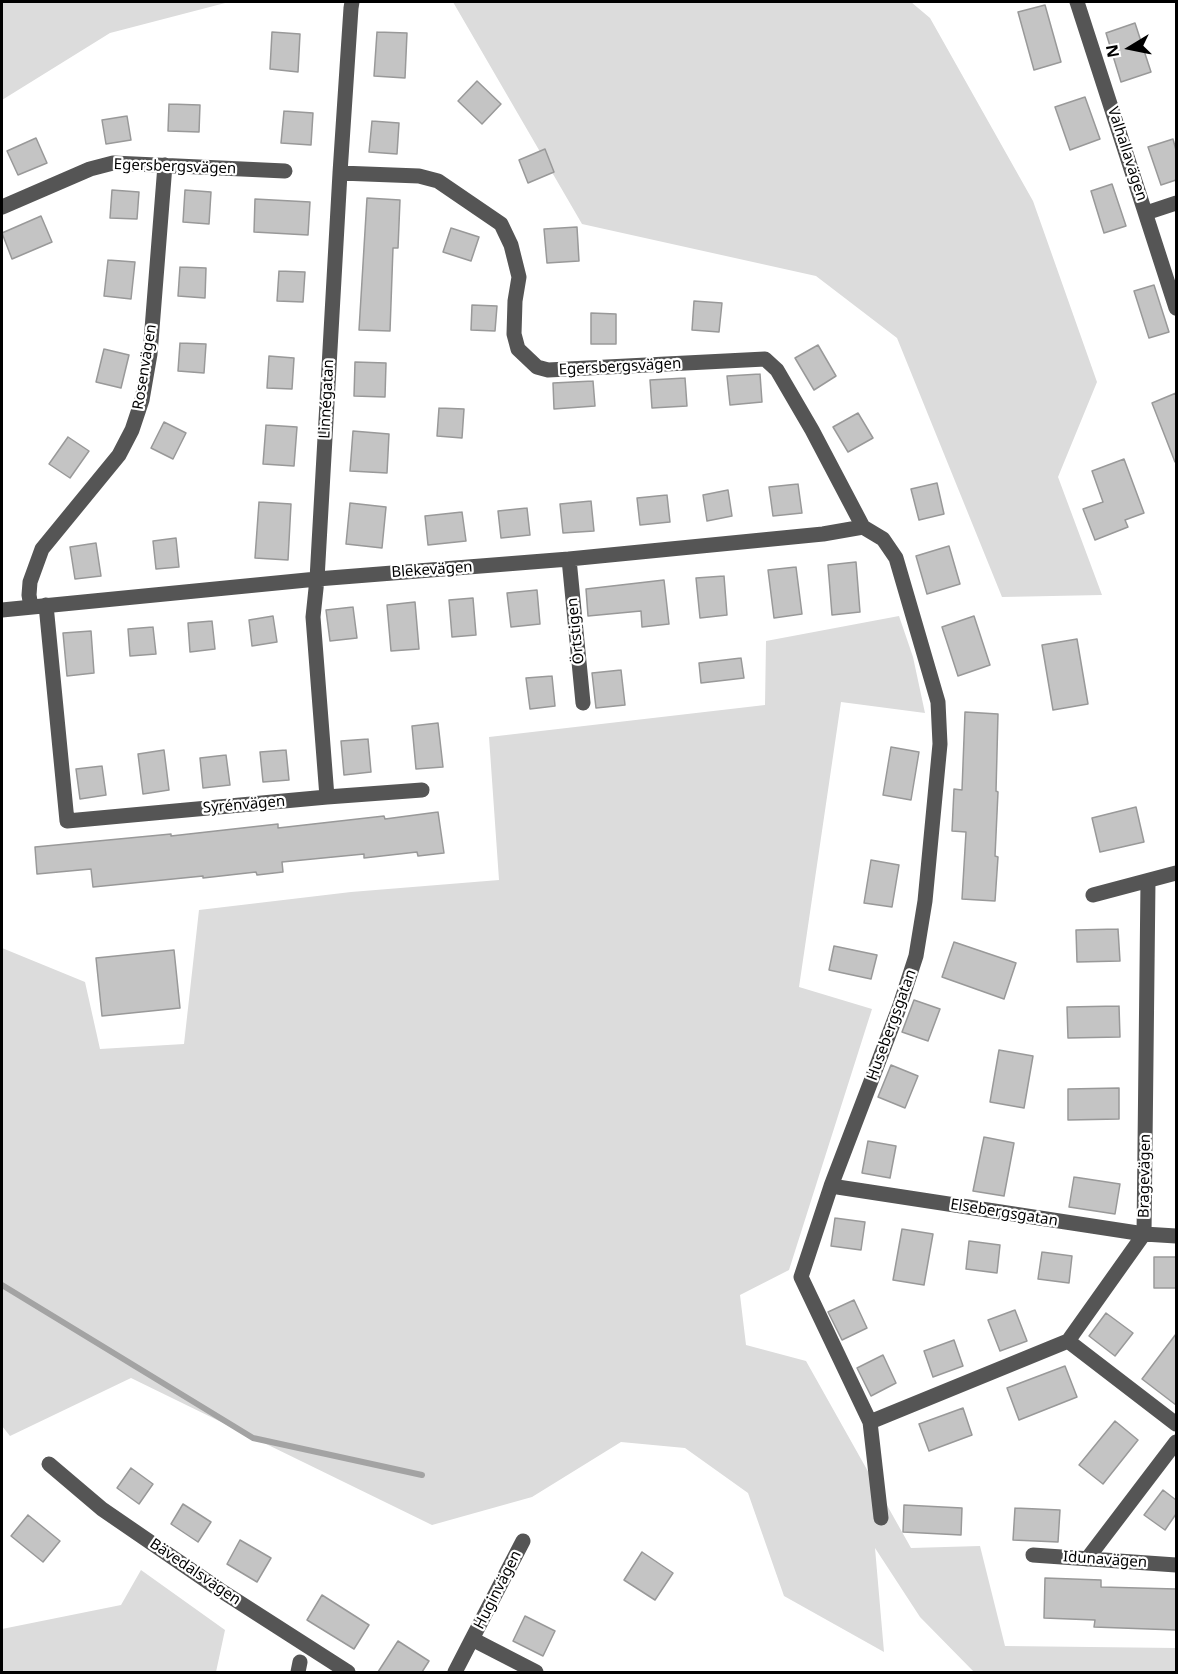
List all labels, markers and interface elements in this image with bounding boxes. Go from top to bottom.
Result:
north arrow [1100,18,1160,78]
text: N [1100,43,1124,59]
street label: Valhallavägen [1103,105,1151,203]
street label: Egersbergsvägen [113,156,237,178]
street label: Rosenvägen [129,323,161,411]
street label: Egersbergsvägen [558,355,682,379]
street label: Linnégatan [316,359,338,439]
street label: Blekevägen [391,558,473,582]
street label: Örtstigen [564,597,588,665]
street label: Syrénvägen [202,792,286,818]
street label: Husebergsgatan [864,967,920,1083]
street label: Bragevägen [1135,1134,1155,1218]
street label: Elsebergsgatan [949,1196,1059,1230]
street label: Bävedalsvägen [146,1535,244,1609]
street label: Huginvägen [471,1548,525,1632]
street label: Idunavägen [1062,1548,1148,1572]

